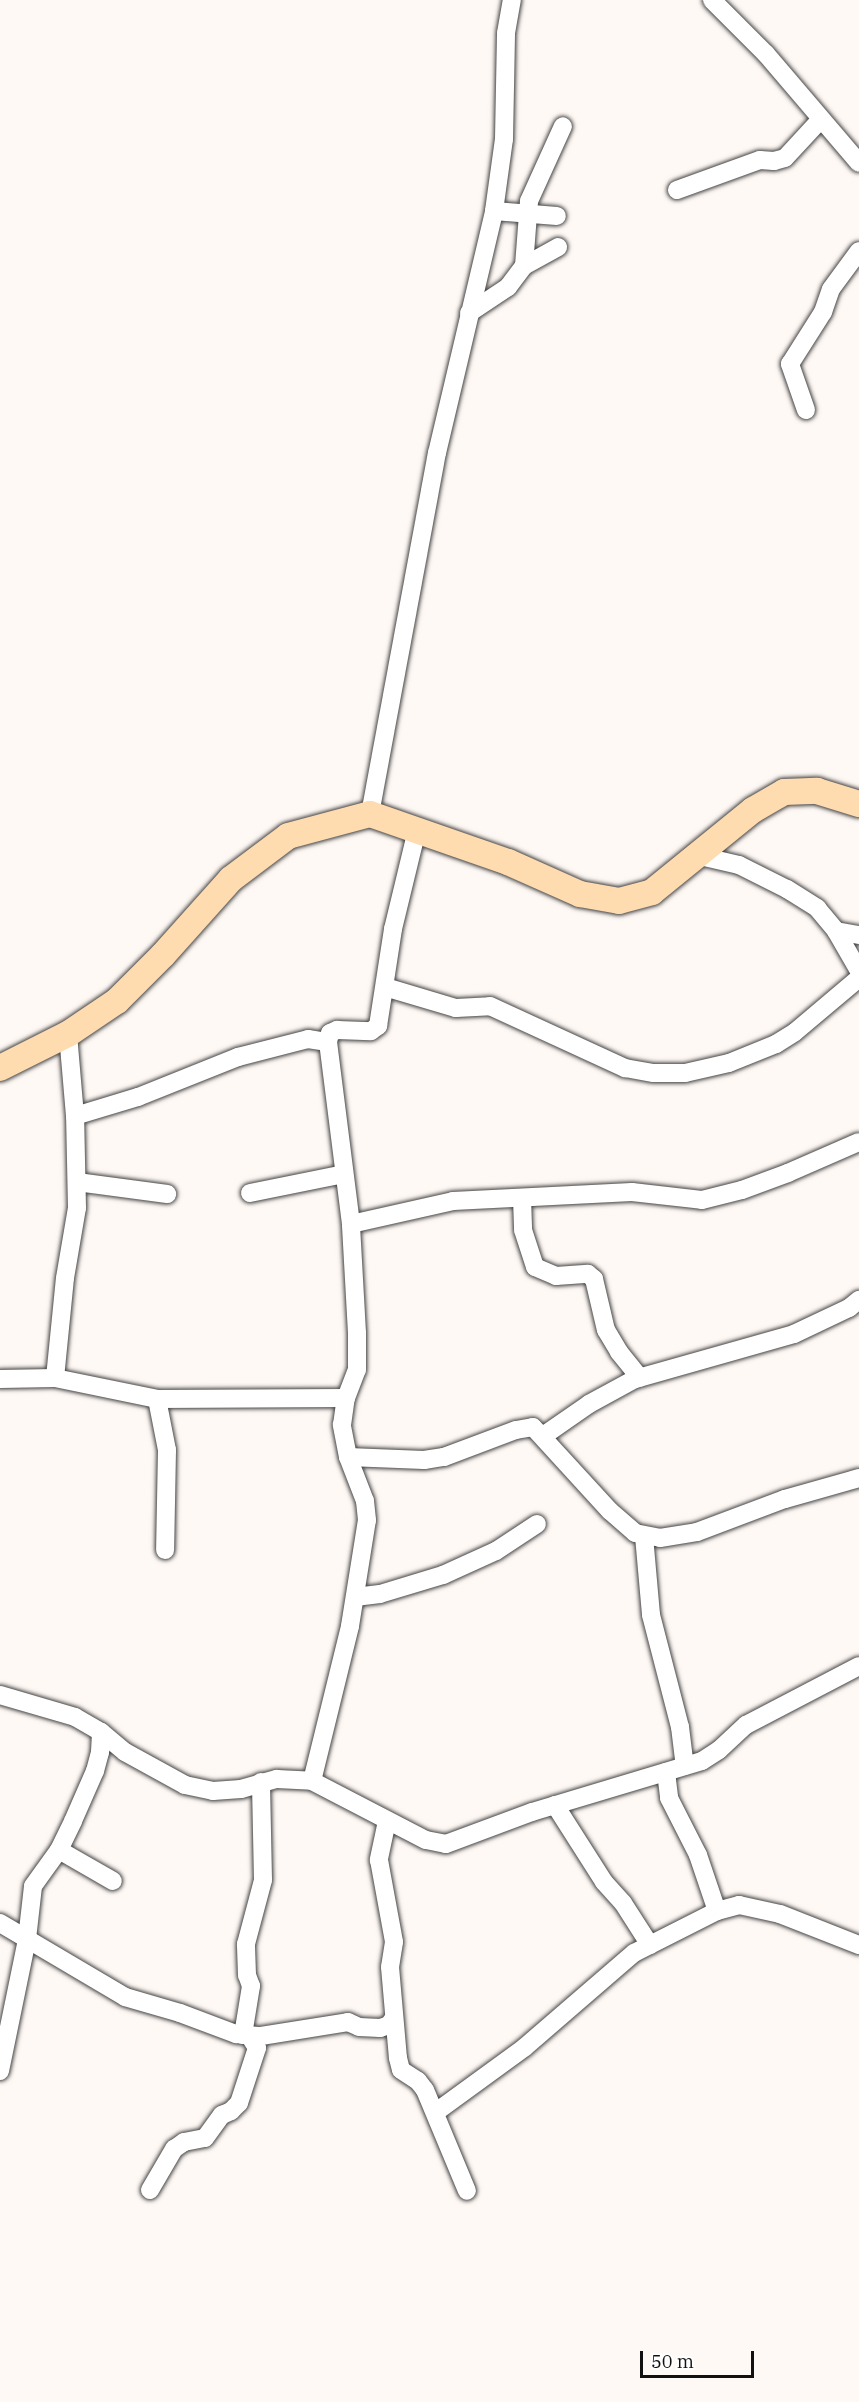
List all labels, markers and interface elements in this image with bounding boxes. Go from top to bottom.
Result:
scale bar [643,2339,757,2377]
text: 50 m [651,2350,694,2373]

